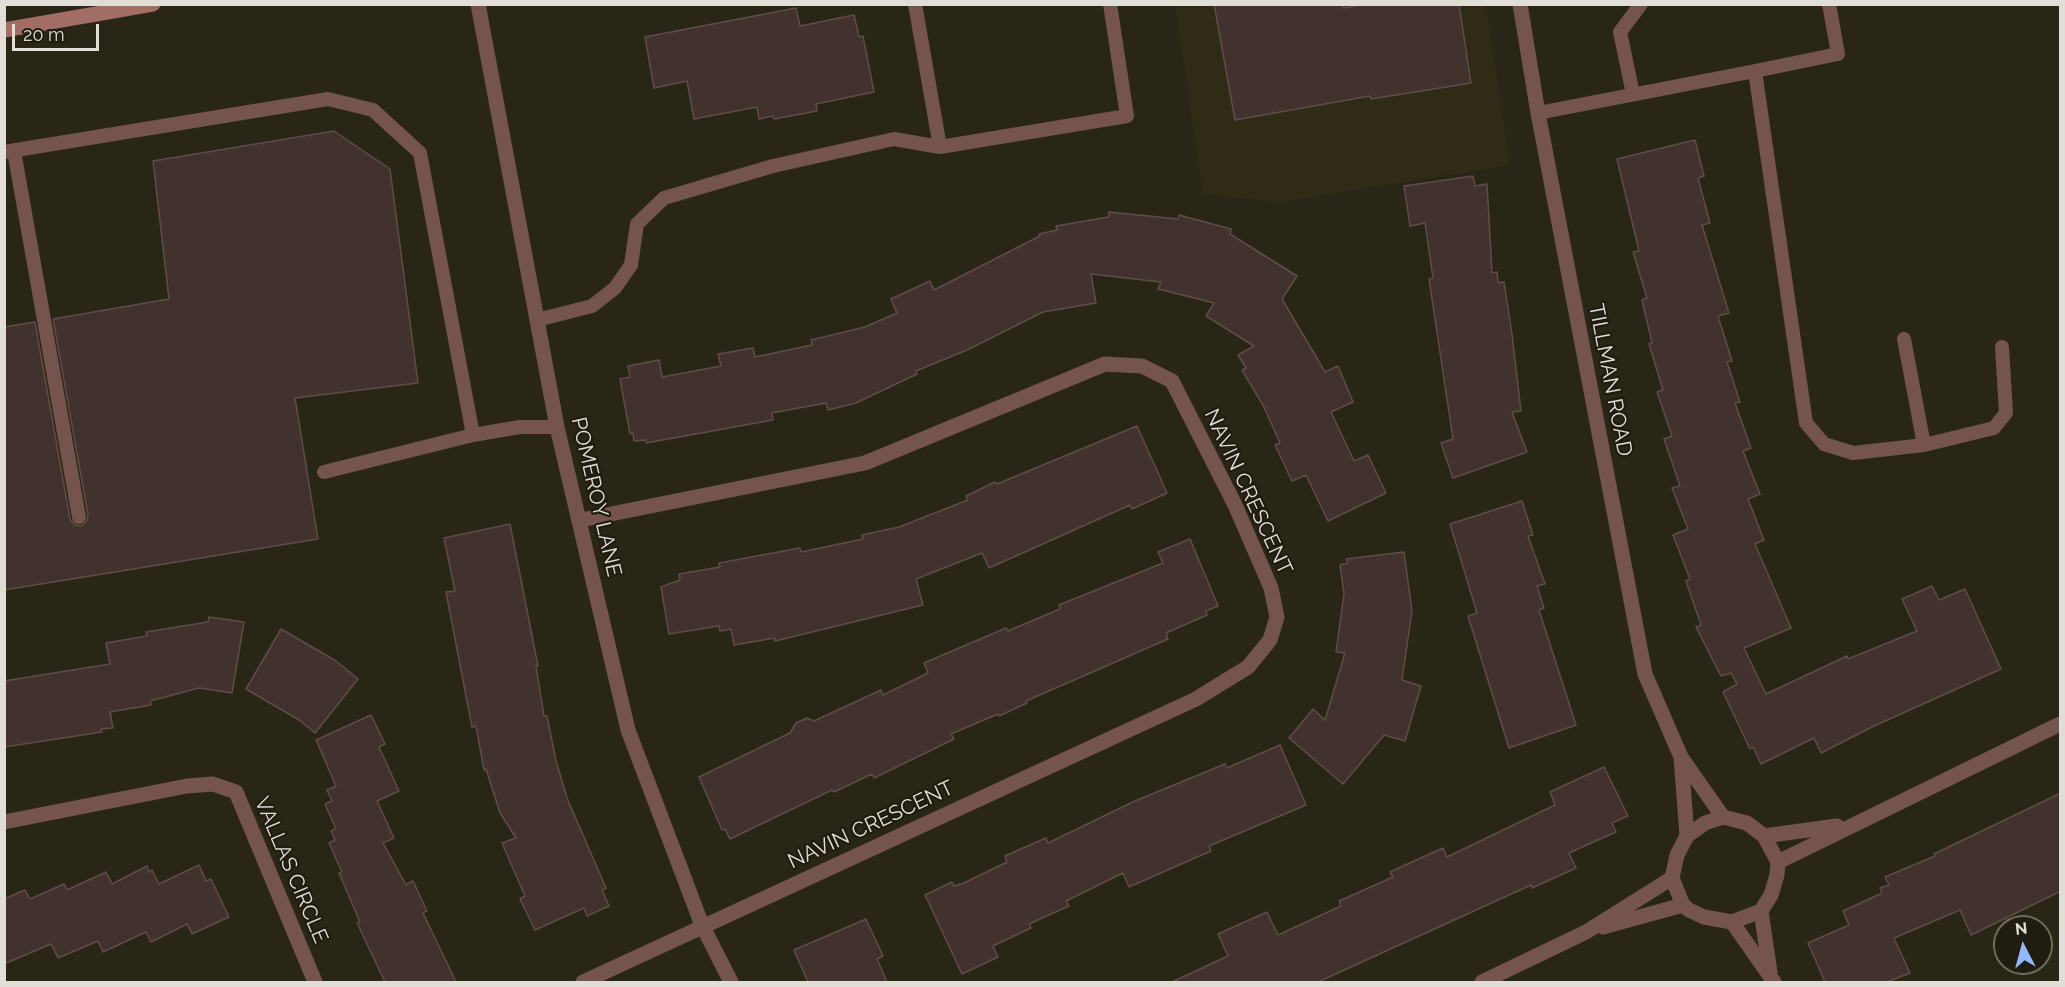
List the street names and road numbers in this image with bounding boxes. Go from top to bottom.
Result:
street label: TILLMAN ROAD [1583,302,1637,458]
street label: NAVIN CRESCENT [1199,405,1297,579]
street label: POMEROY LANE [565,415,627,579]
street label: NAVIN CRESCENT [784,776,958,874]
street label: VALLAS CIRCLE [249,793,333,947]

